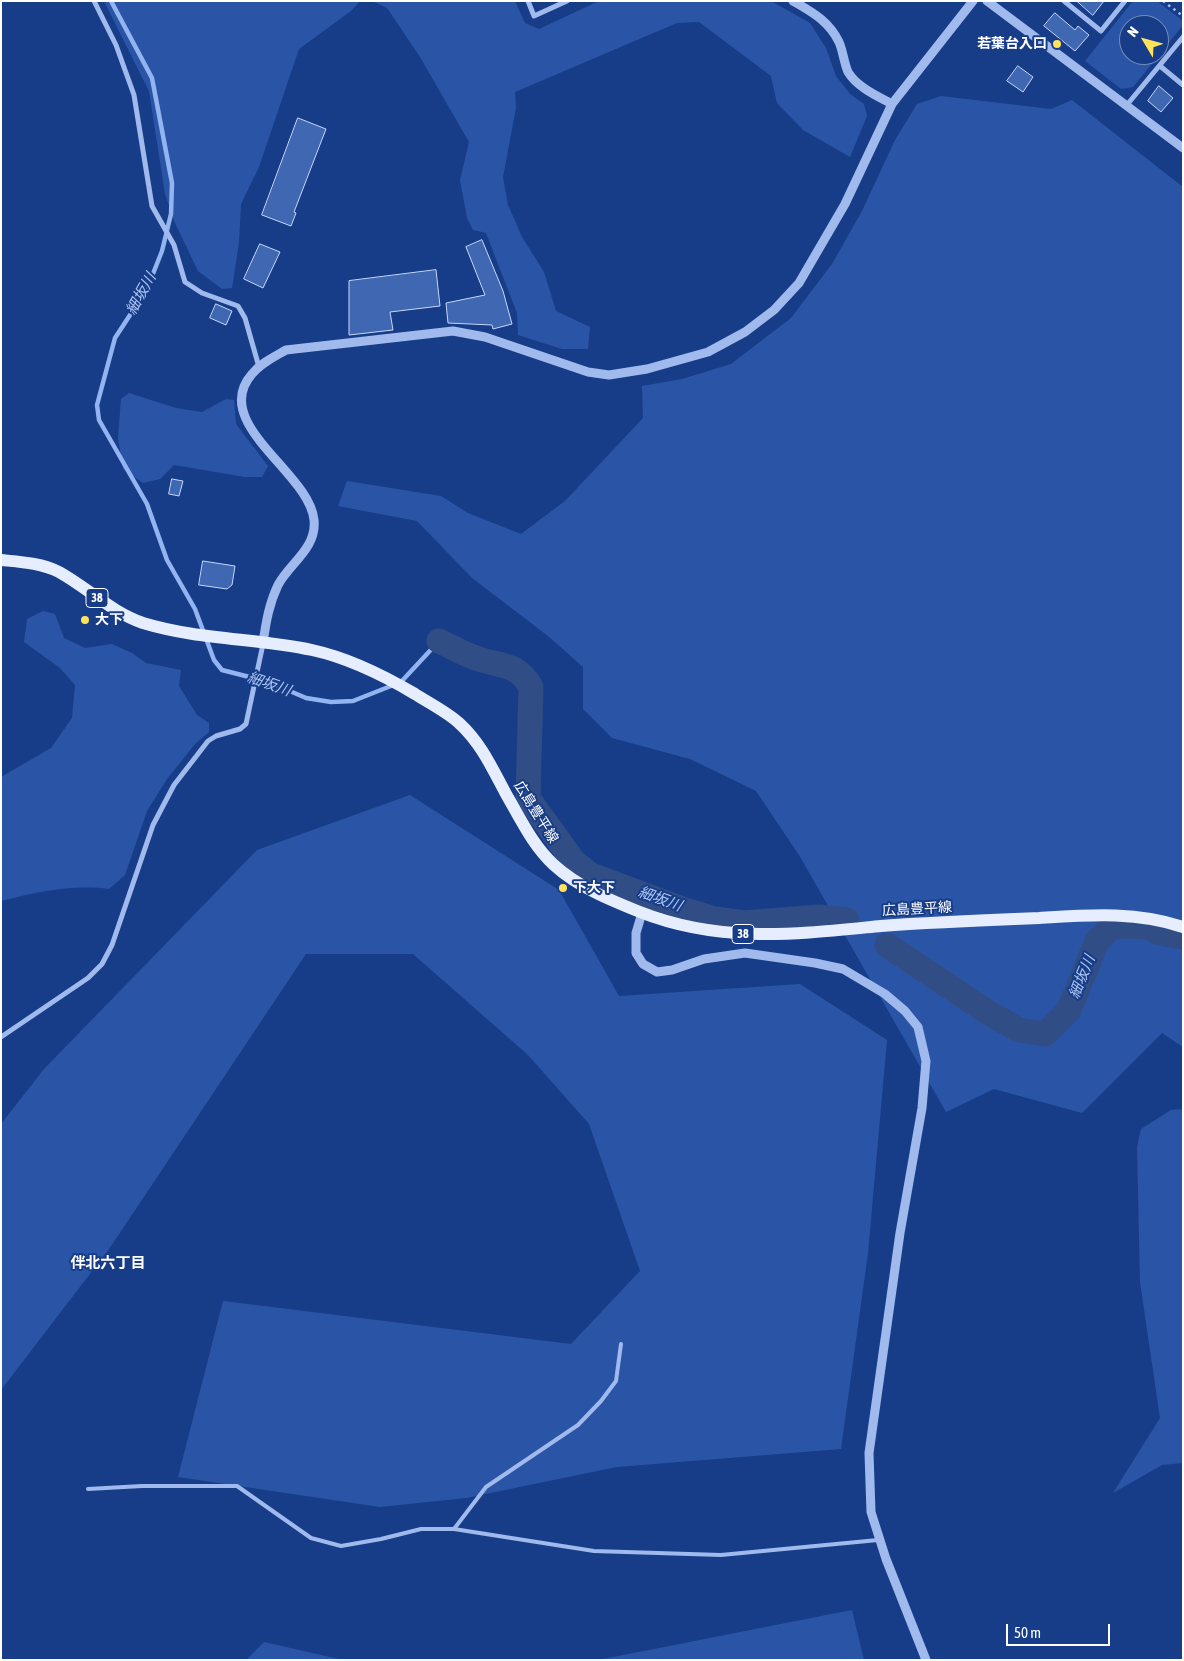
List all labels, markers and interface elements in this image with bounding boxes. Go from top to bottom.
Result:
north arrow [1119,15,1169,65]
text: N [1124,23,1142,40]
place label: 若葉台入口 [977,36,1047,52]
marker: 若葉台入口 [1051,38,1063,50]
water label: 細坂川 [122,270,160,318]
road number: 38 [86,588,108,608]
place label: 大下 [95,612,123,628]
marker: 大下 [79,614,91,626]
water label: 細坂川 [245,668,293,700]
street label: 広島豊平線 [510,778,562,846]
place label: 下大下 [573,880,615,896]
marker: 下大下 [557,882,569,894]
water label: 細坂川 [636,883,684,915]
street label: 広島豊平線 [882,899,952,919]
road number: 38 [732,924,754,944]
water label: 細坂川 [1065,953,1099,1001]
district label: 伴北六丁目 [71,1254,145,1272]
scale bar [1009,1614,1113,1646]
text: 50 m [1014,1624,1041,1641]

